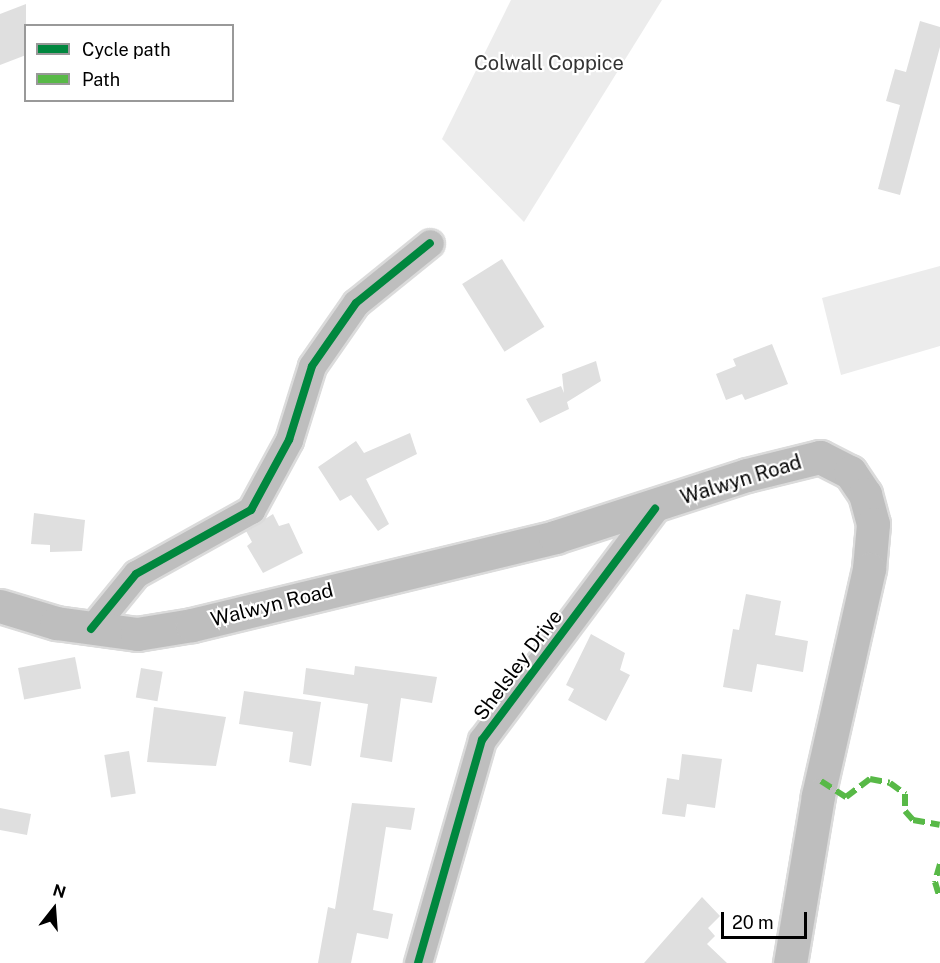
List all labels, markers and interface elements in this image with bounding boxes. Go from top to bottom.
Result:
legend [24,24,234,102]
text: Cycle path [82,39,171,60]
park label: Colwall Coppice [474,51,624,75]
text: Path [82,69,120,90]
street label: Walwyn Road [678,450,804,510]
street label: Walwyn Road [208,578,336,632]
street label: Shelsley Drive [469,605,567,725]
north arrow [24,879,84,939]
text: N [51,880,68,902]
scale bar [724,900,810,938]
text: 20 m [732,912,774,933]

